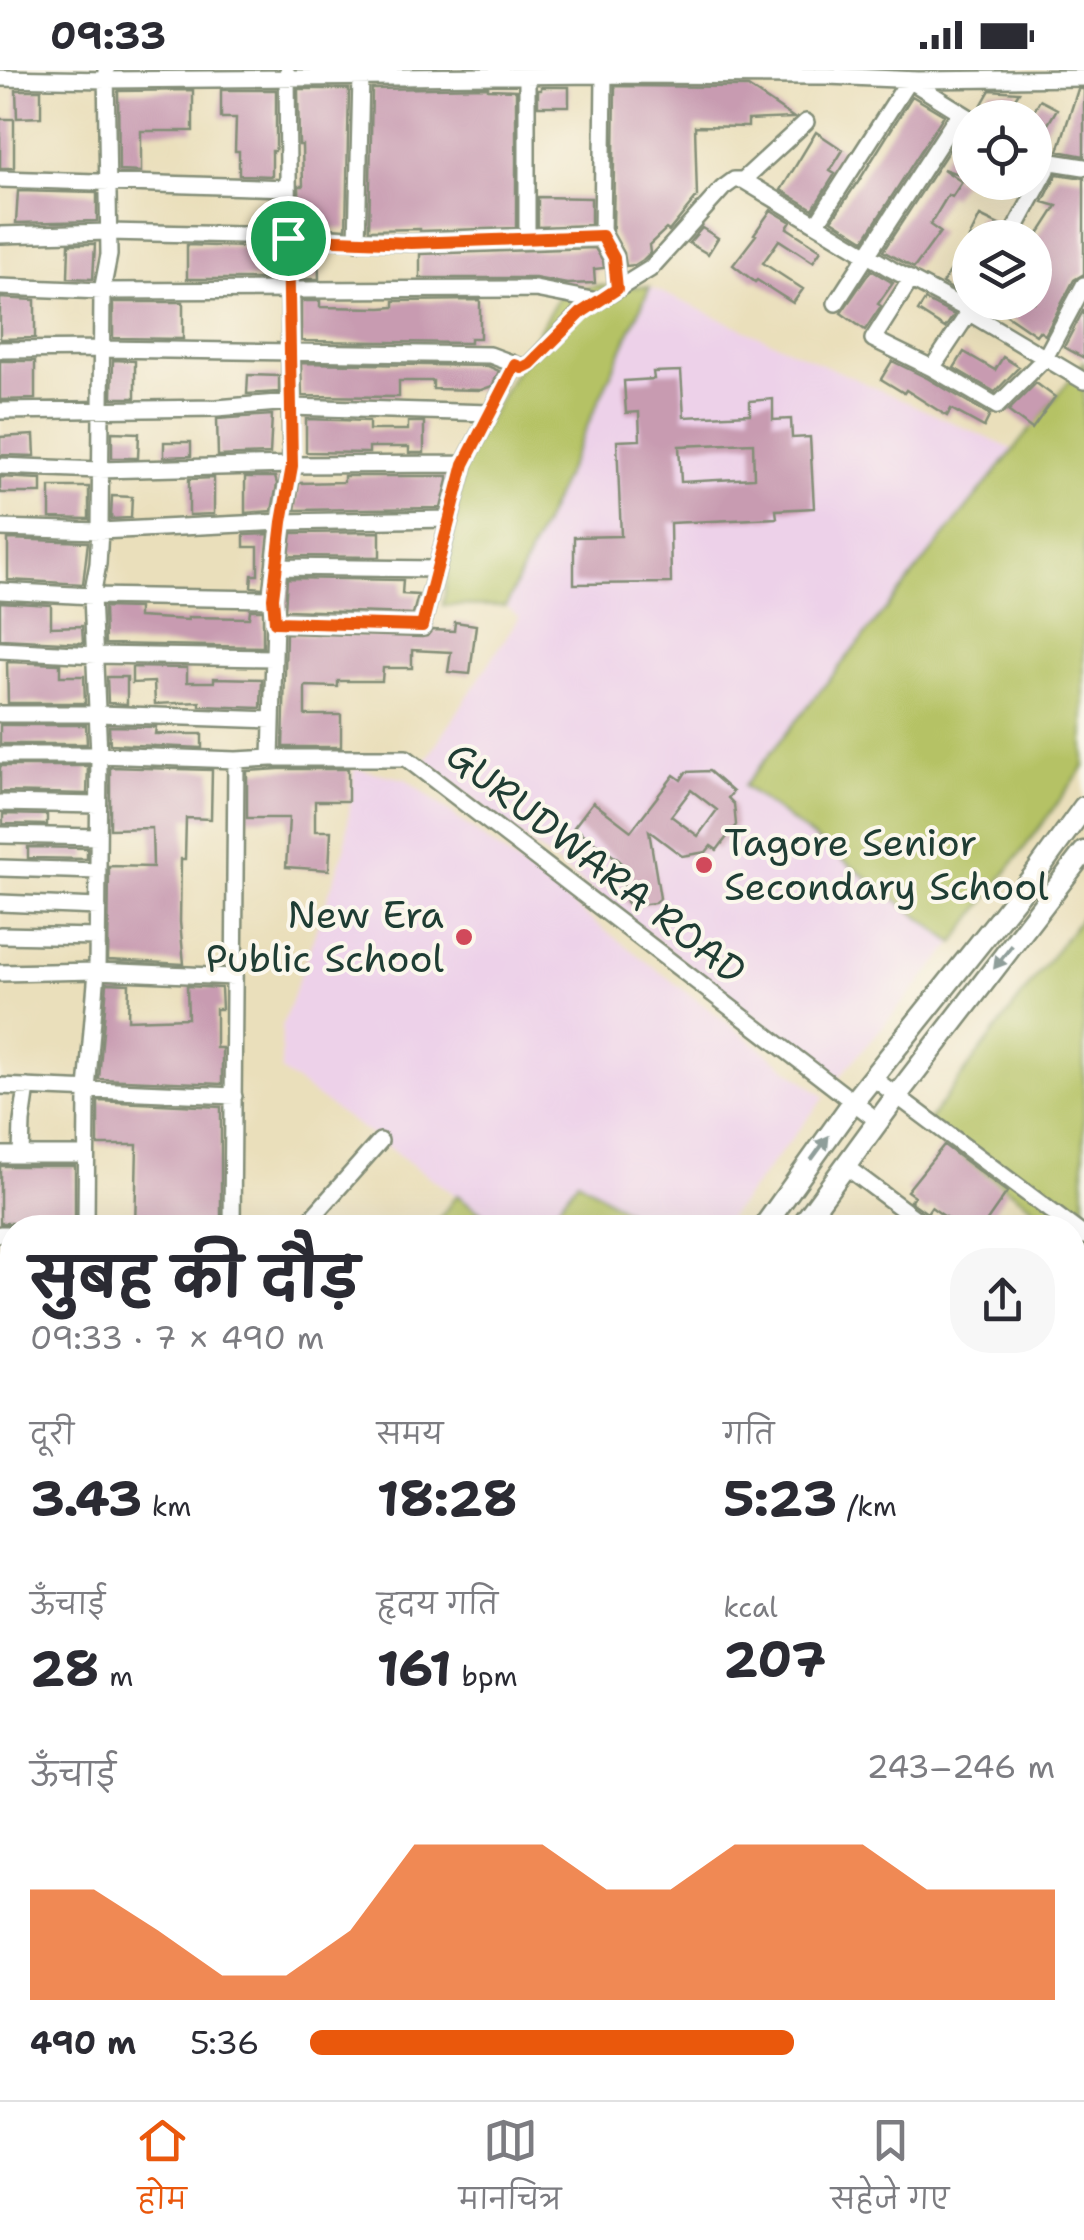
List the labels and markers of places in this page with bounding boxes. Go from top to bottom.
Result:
pin [246,196,331,281]
place label: Tagore Senior Secondary School [724,817,1049,912]
marker: Tagore Senior Secondary School [693,854,715,876]
place label: New Era Public School [205,889,445,984]
marker: New Era Public School [453,926,475,948]

